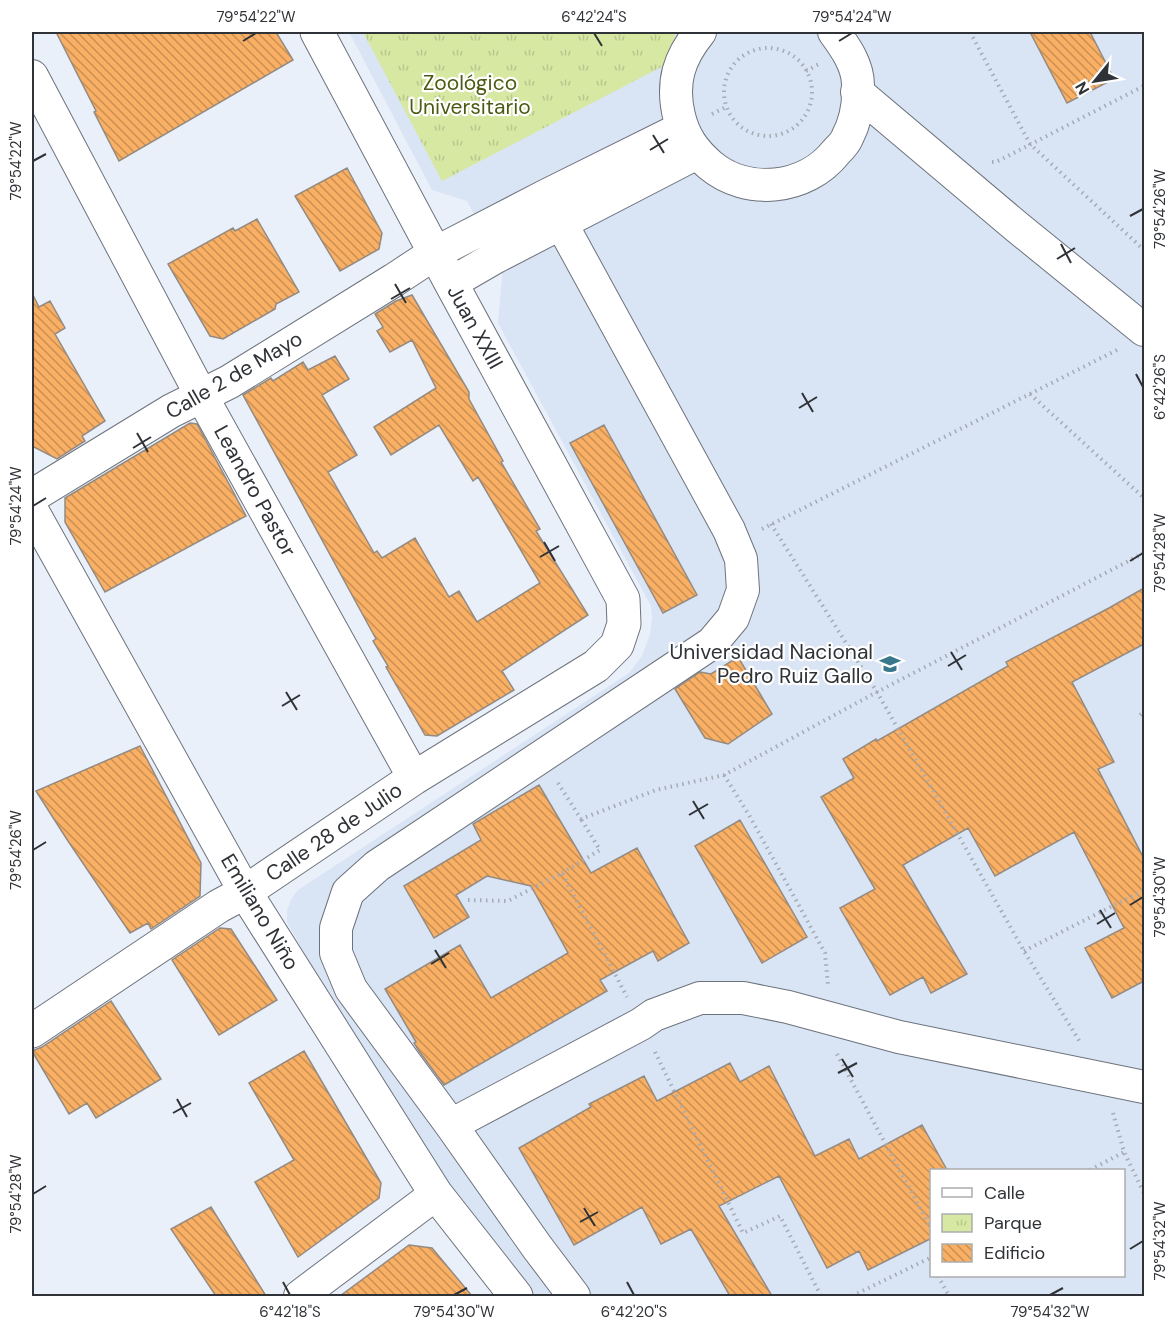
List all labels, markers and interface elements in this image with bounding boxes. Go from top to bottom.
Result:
text: 79°54'22"W [217,7,296,27]
text: 6°42'24"S [561,7,627,27]
text: 79°54'24"W [812,7,892,27]
north arrow [1065,51,1125,111]
park label: Zoológico Universitario [409,69,531,121]
text: N [1070,78,1094,99]
text: 79°54'22"W [6,121,26,201]
text: 79°54'26"W [1150,169,1170,249]
street label: Juan XXIII [441,280,509,374]
street label: Calle 2 de Mayo [160,324,308,426]
text: 6°42'26"S [1150,354,1170,420]
street label: Leandro Pastor [207,420,303,562]
text: 79°54'24"W [6,466,26,546]
text: 79°54'28"W [1150,513,1170,593]
place label: Universidad Nacional Pedro Ruiz Gallo [669,638,873,690]
school or university icon: Universidad Nacional Pedro Ruiz Gallo [878,652,902,676]
street label: Calle 28 de Julio [260,776,408,888]
text: 79°54'26"W [6,810,26,890]
street label: Emiliano Niño [214,849,306,975]
text: 79°54'30"W [1150,856,1170,937]
text: 79°54'28"W [6,1154,26,1234]
legend [930,1169,1125,1277]
text: Calle [984,1181,1025,1205]
text: 79°54'32"W [1150,1201,1170,1281]
text: Parque [984,1211,1042,1235]
text: Edificio [984,1241,1045,1265]
text: 6°42'18"S [259,1302,321,1322]
text: 79°54'30"W [414,1302,495,1322]
text: 6°42'20"S [601,1302,668,1322]
text: 79°54'32"W [1010,1302,1090,1322]

